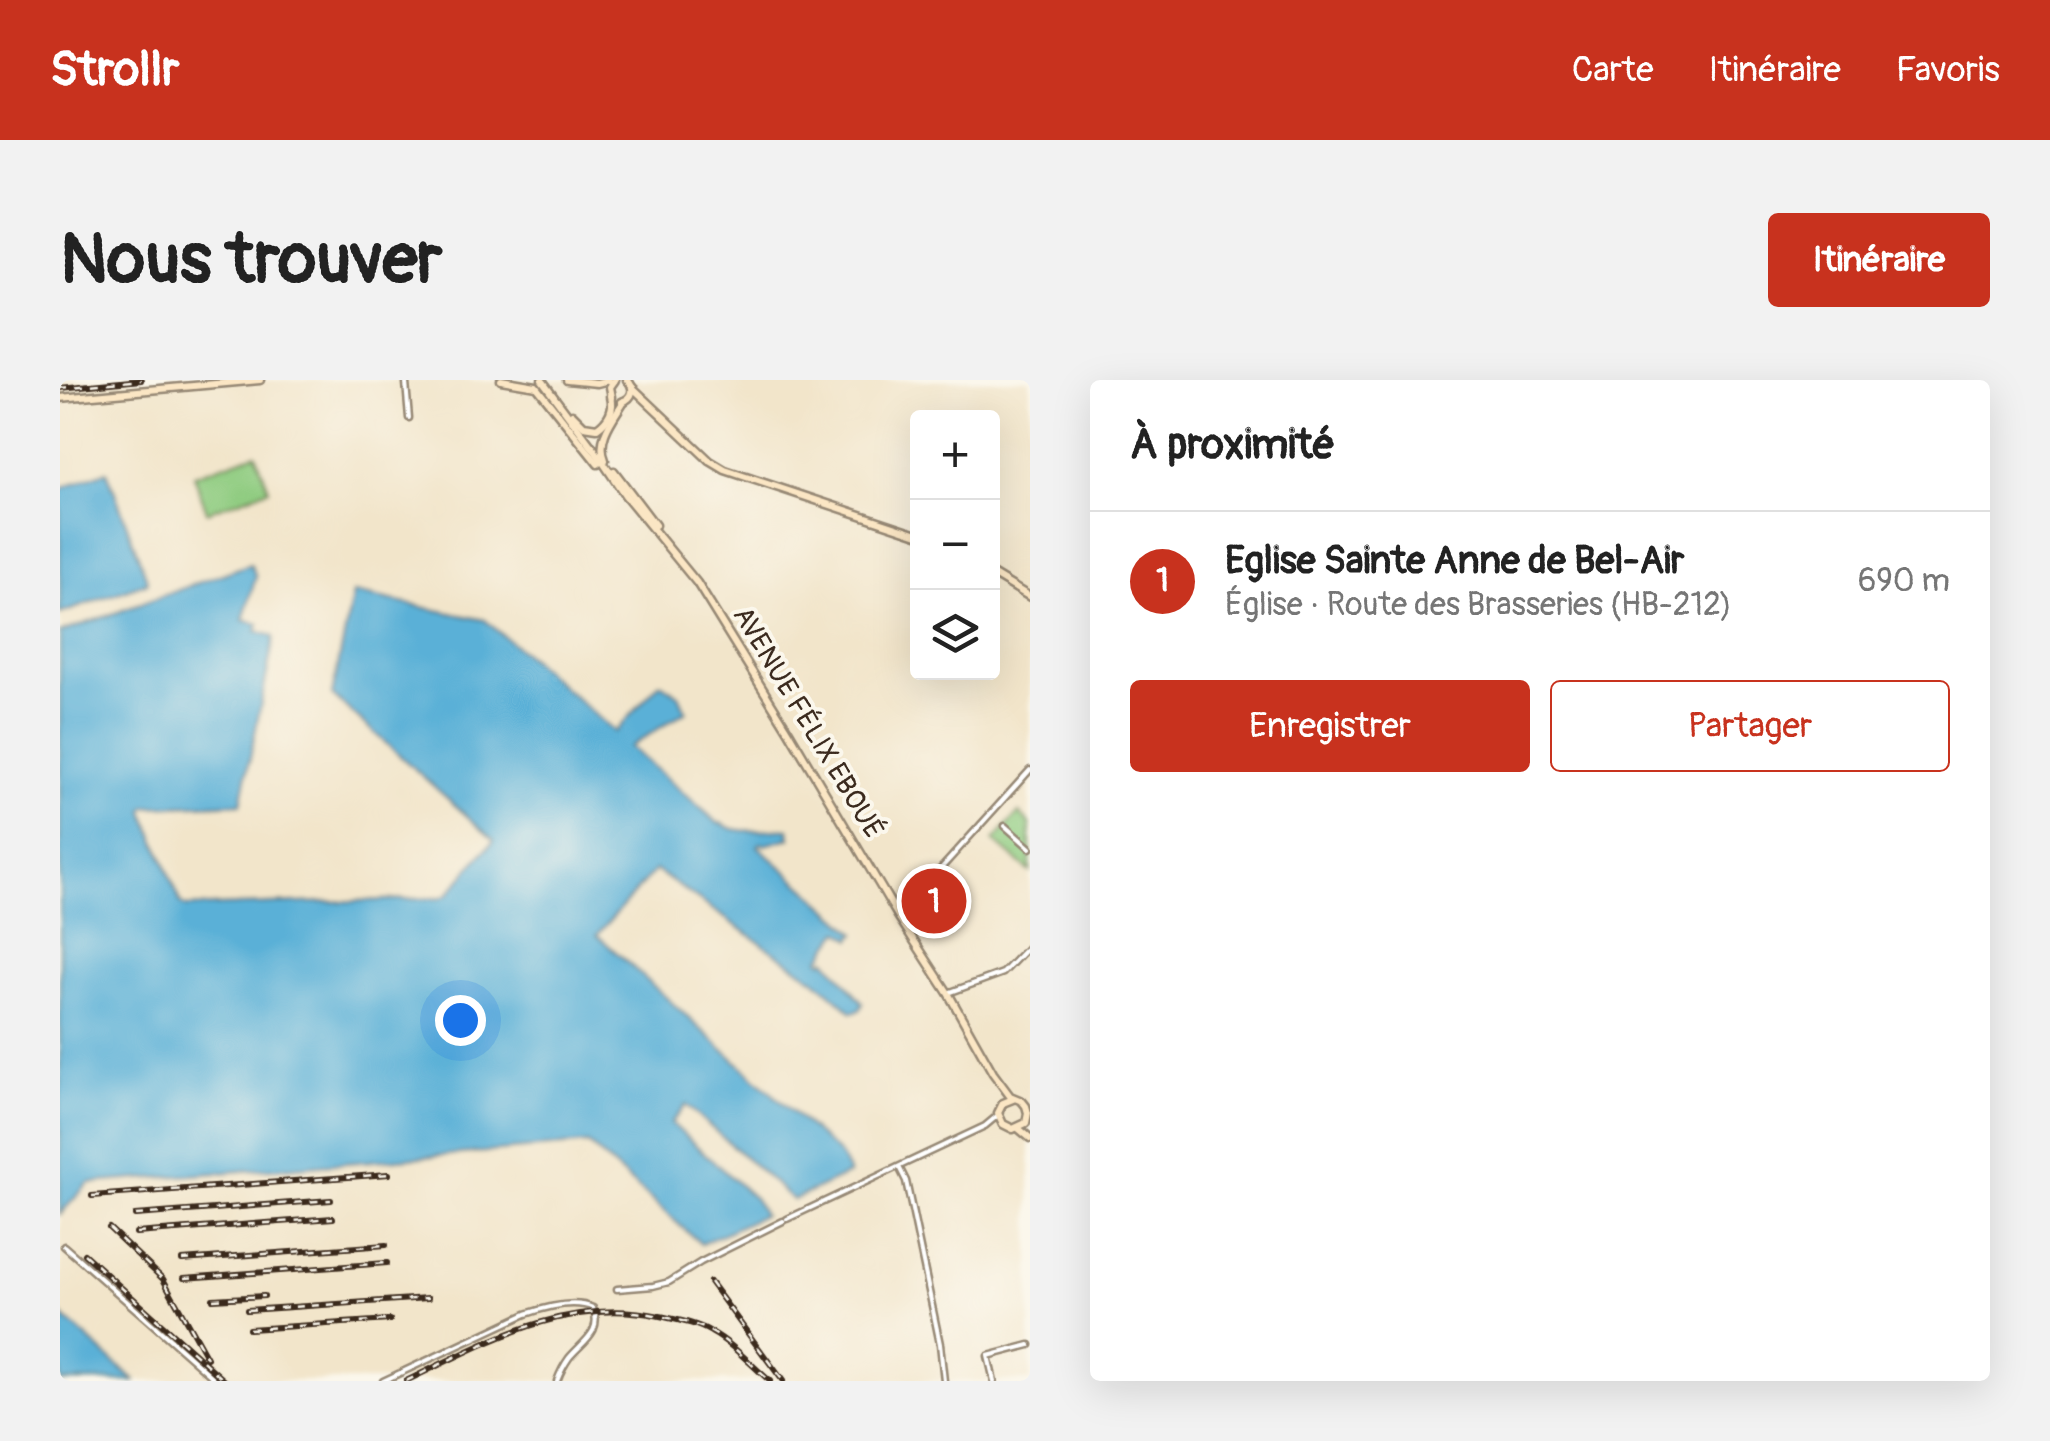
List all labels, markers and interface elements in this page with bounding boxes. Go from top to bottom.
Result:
text: Strollr [50,40,179,100]
text: Carte [1572,48,1653,92]
text: Itinéraire [1708,48,1841,92]
text: Favoris [1896,48,2000,92]
button: Itinéraire [1768,213,1990,307]
text: Nous trouver [60,216,442,304]
map controls [910,410,1000,680]
button: + [910,410,1000,500]
text: À proximité [1130,419,1335,471]
button: − [910,500,1000,590]
text: Eglise Sainte Anne de Bel-Air [1225,537,1684,585]
text: 1 [1156,561,1169,601]
text: 690 m [1858,561,1950,601]
text: Église · Route des Brasseries (HB-212) [1225,585,1732,625]
button: layers [910,590,1000,680]
street label: AVENUE FÉLIX EBOUÉ [725,600,891,846]
button: Enregistrer [1130,680,1530,772]
button: Partager [1550,680,1950,772]
pin: 1 [902,864,966,938]
your location [435,995,486,1046]

